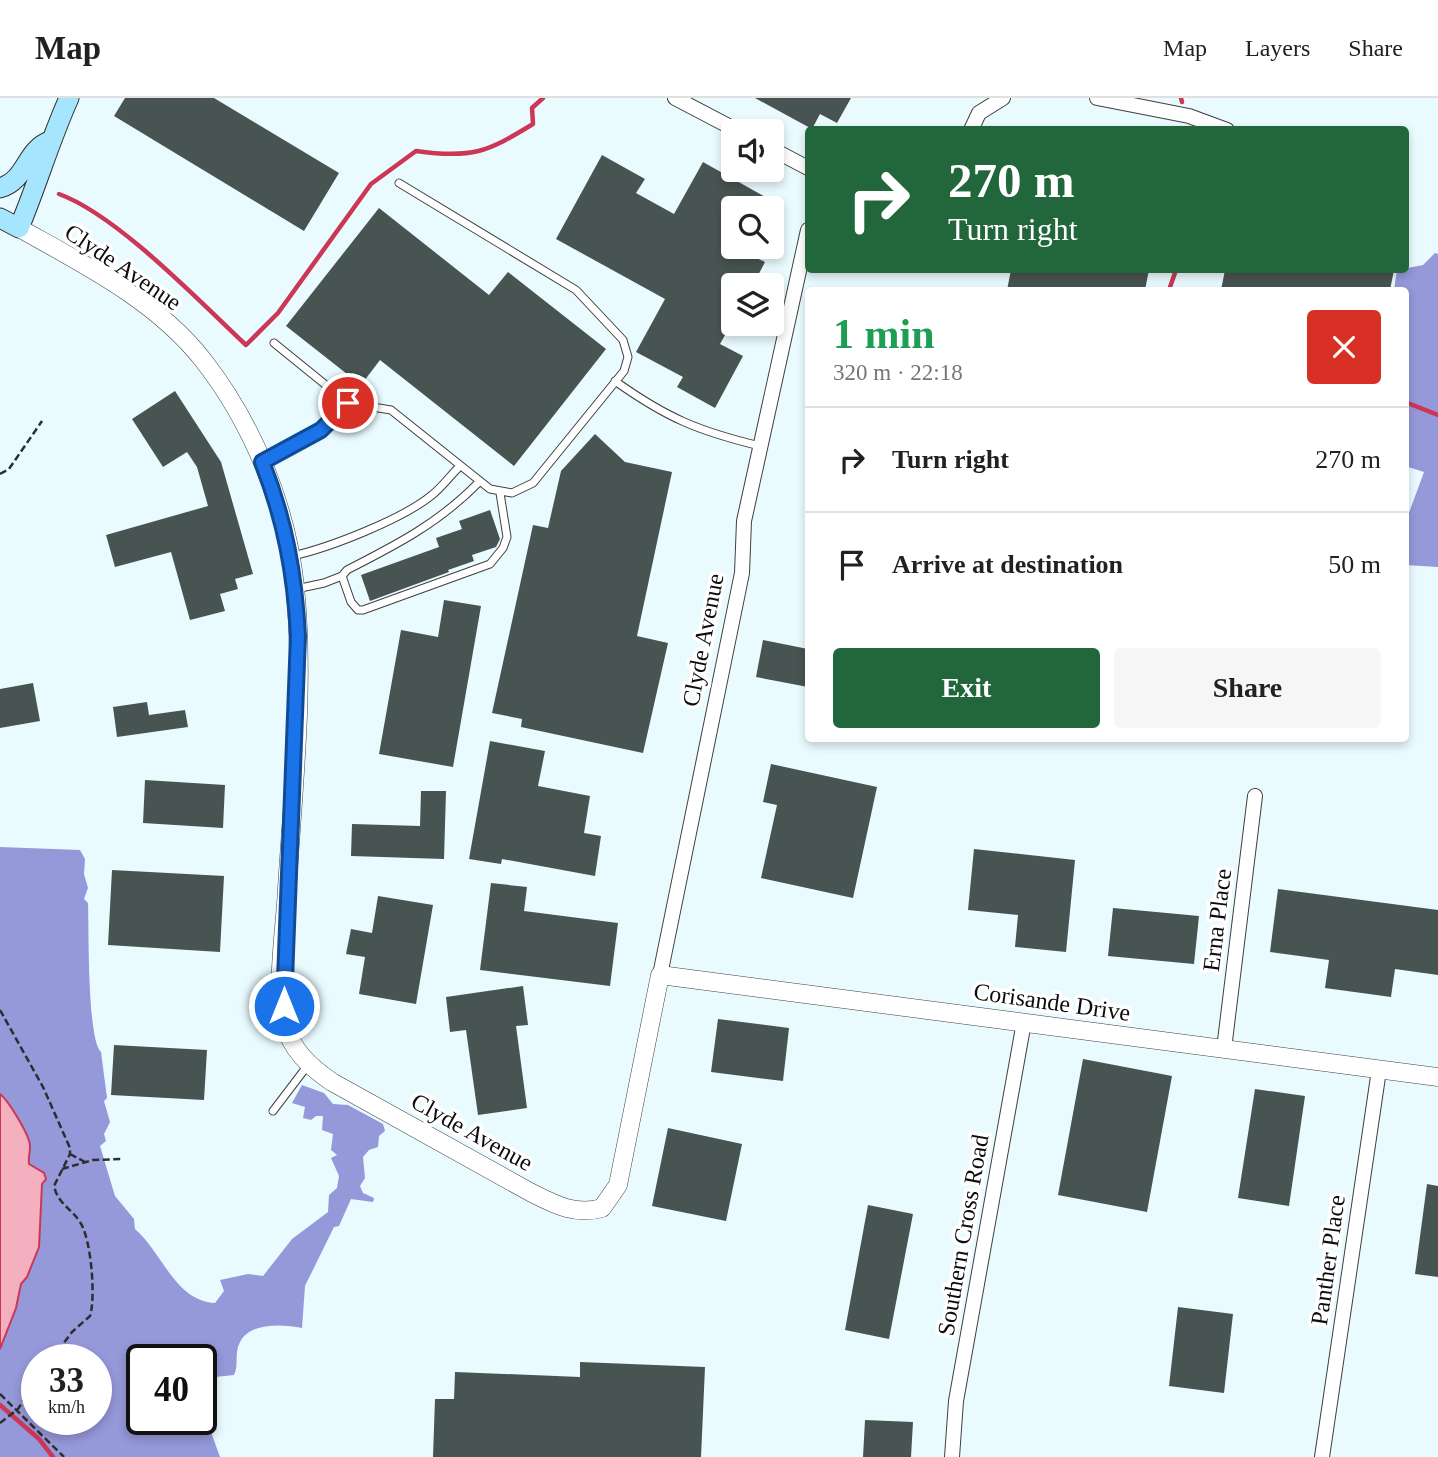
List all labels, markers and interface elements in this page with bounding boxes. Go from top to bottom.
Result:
text: Map [35,30,101,66]
text: Map [1163,35,1207,61]
text: Layers [1245,35,1310,61]
text: Share [1348,35,1403,61]
map controls [721,119,784,336]
button: sound [721,119,784,182]
text: 270 m [948,153,1075,208]
icon: right [833,154,924,245]
button: search [721,196,784,259]
text: Turn right [948,211,1078,247]
street label: Clyde Avenue [60,219,186,315]
button: layers [721,273,784,336]
button: close [1307,310,1381,384]
text: 1 min [833,311,935,357]
text: 320 m · 22:18 [833,360,963,385]
pin [318,373,378,433]
icon: arrive [329,384,367,422]
icon: right [833,441,871,479]
text: Turn right [892,445,1009,474]
text: 270 m [1315,445,1381,474]
icon: arrive [833,546,871,584]
text: Arrive at destination [892,550,1123,579]
text: 50 m [1328,550,1381,579]
street label: Clyde Avenue [677,571,729,709]
button: Exit [833,648,1100,728]
button: Share [1114,648,1381,728]
street label: Erna Place [1198,867,1236,973]
position arrow [247,969,321,1043]
street label: Corisande Drive [972,978,1132,1026]
street label: Clyde Avenue [407,1088,537,1176]
street label: Southern Cross Road [932,1132,994,1338]
street label: Panther Place [1306,1193,1350,1327]
speed limit sign: 40 [126,1344,217,1435]
text: 33 [49,1361,84,1400]
text: km/h [48,1397,85,1417]

